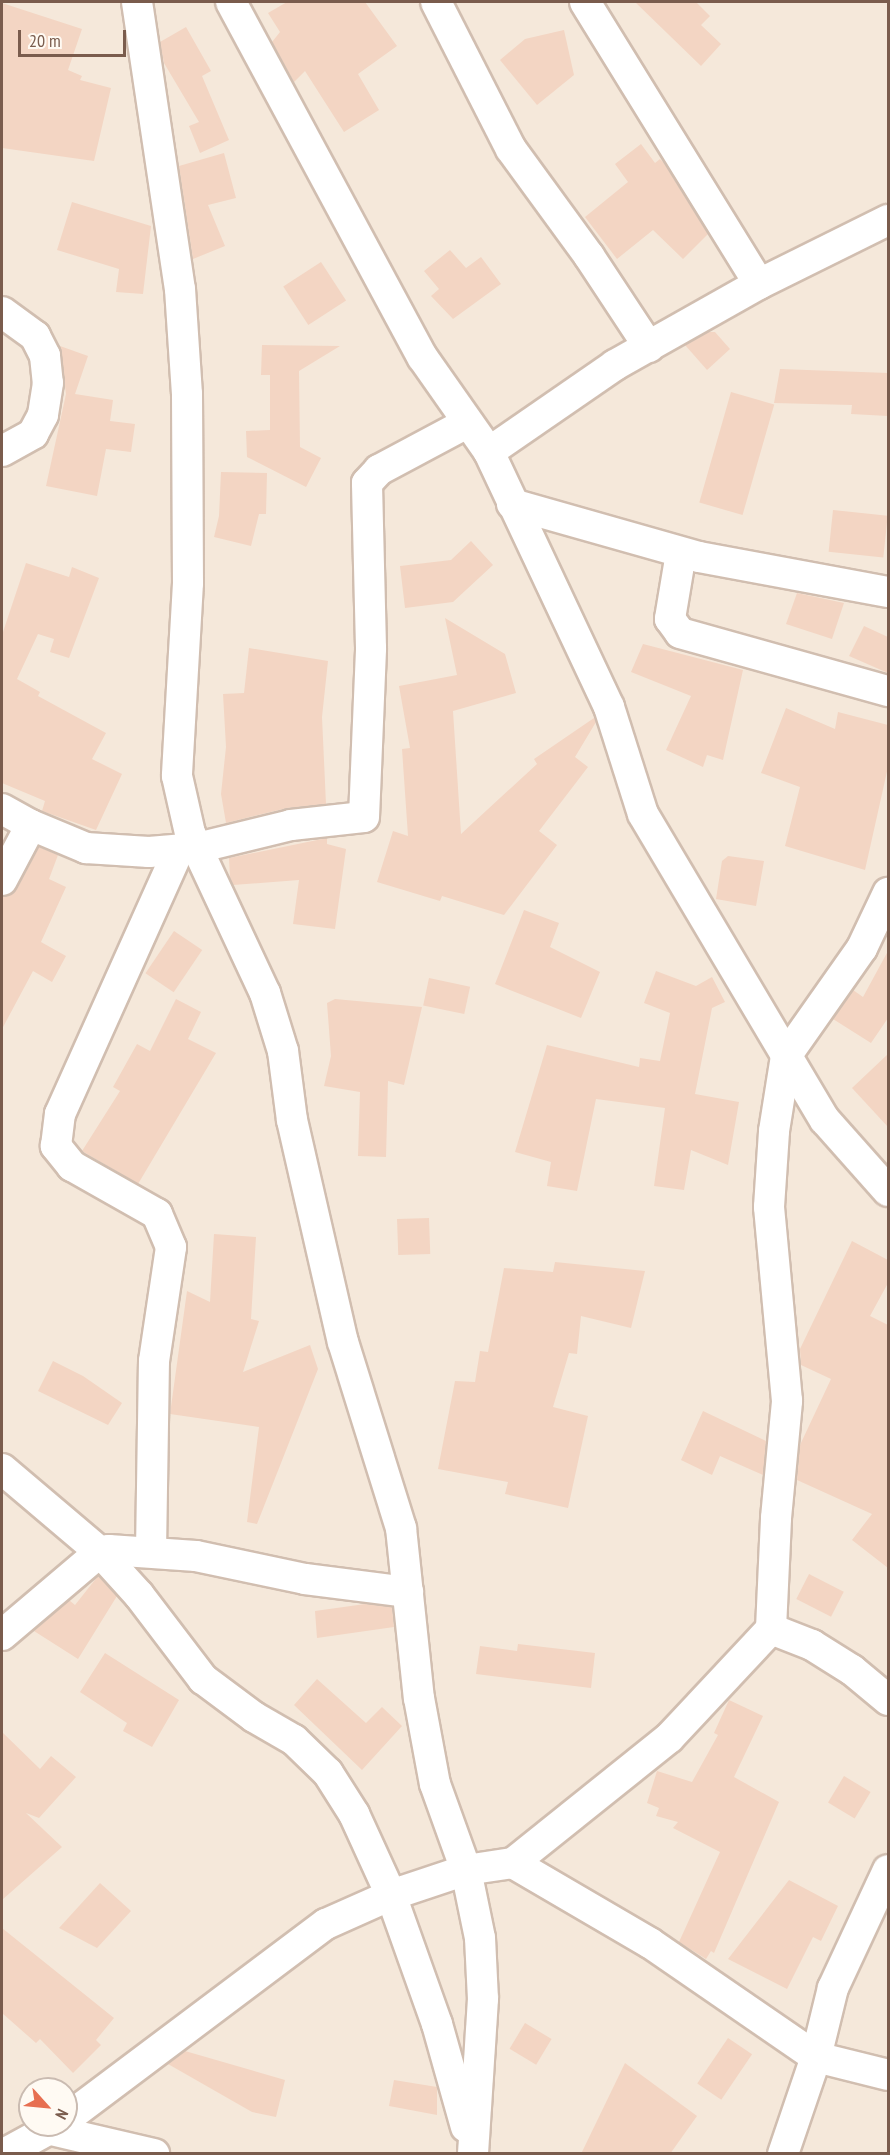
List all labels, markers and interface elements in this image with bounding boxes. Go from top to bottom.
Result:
scale bar [21,18,129,56]
text: 20 m [29,29,61,52]
north arrow [18,2077,78,2137]
text: N [51,2106,73,2123]

